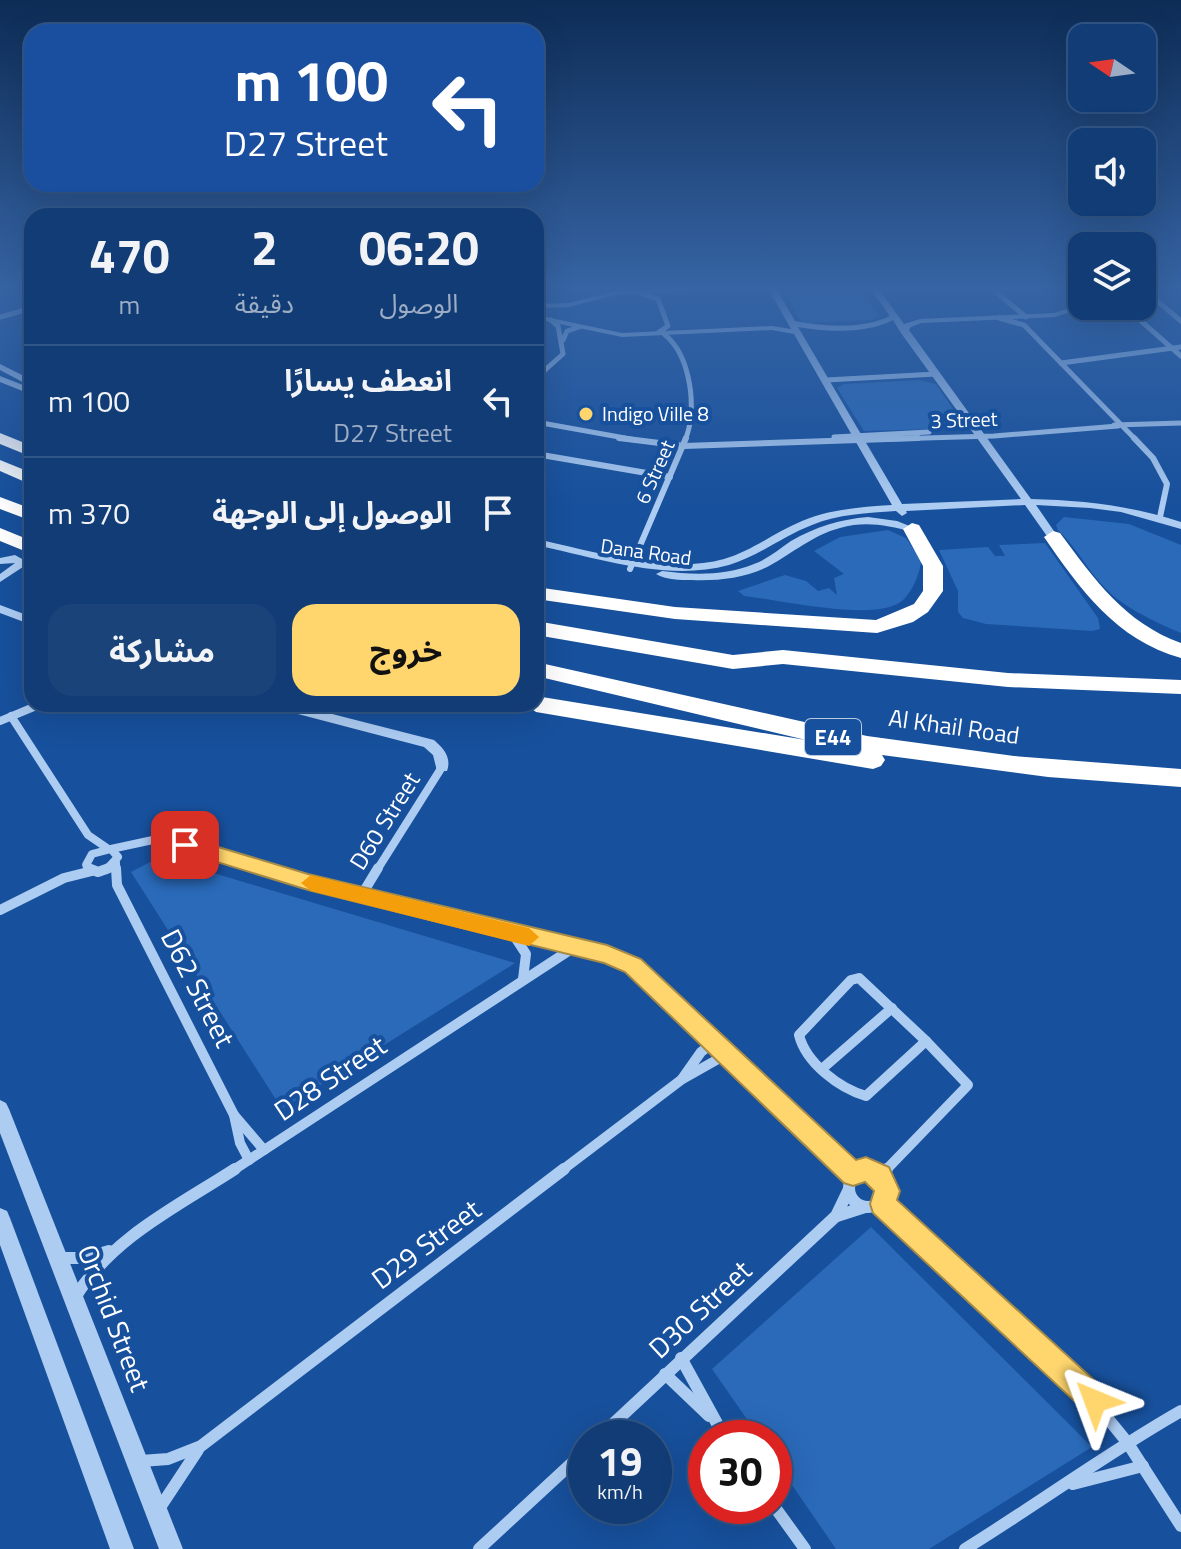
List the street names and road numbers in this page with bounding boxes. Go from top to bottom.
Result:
street label: 3 Street [930,403,998,436]
street label: 6 Street [627,435,682,509]
street label: Dana Road [599,530,693,573]
street label: Al Khail Road [886,699,1022,753]
road number: E44 [805,719,861,755]
street label: D60 Street [340,764,429,876]
street label: D62 Street [150,921,247,1055]
street label: D28 Street [265,1024,395,1131]
street label: D29 Street [362,1188,490,1299]
street label: Orchid Street [67,1238,162,1398]
street label: D30 Street [638,1249,761,1368]

